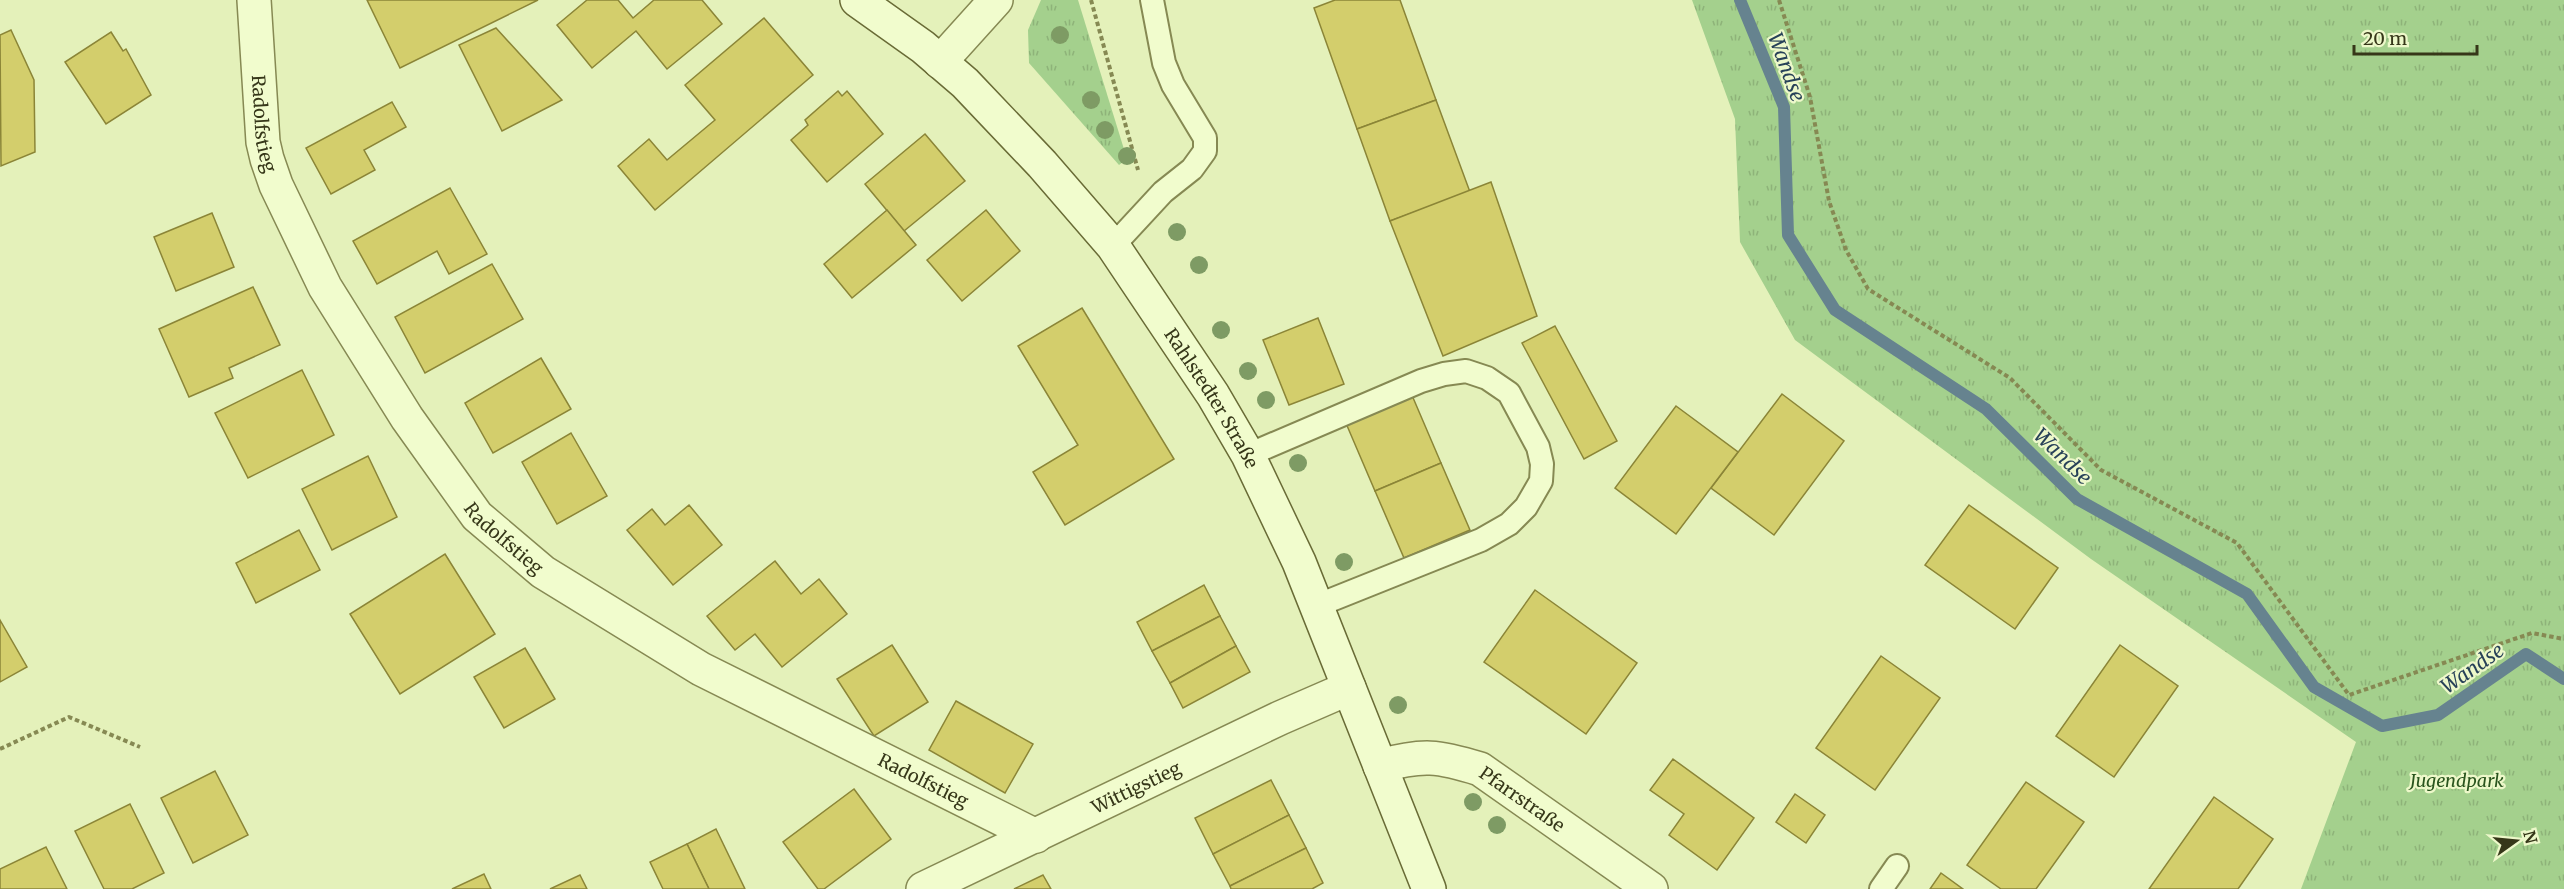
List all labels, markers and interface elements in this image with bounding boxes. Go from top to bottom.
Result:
scale bar [2354,18,2477,56]
text: 20 m [2363,27,2407,50]
water label: Wandse [1763,29,1811,105]
street label: Radolfstieg [247,74,282,175]
street label: Rahlstedter Straße [1160,323,1264,472]
water label: Wandse [2029,422,2097,490]
street label: Radolfstieg [459,498,548,579]
water label: Wandse [2436,637,2508,699]
street label: Radolfstieg [875,748,973,812]
street label: Wittigstieg [1087,756,1184,819]
street label: Pfarrstraße [1475,761,1570,837]
park label: Jugendpark [2408,769,2504,792]
north arrow [2486,811,2546,871]
text: N [2519,828,2542,846]

